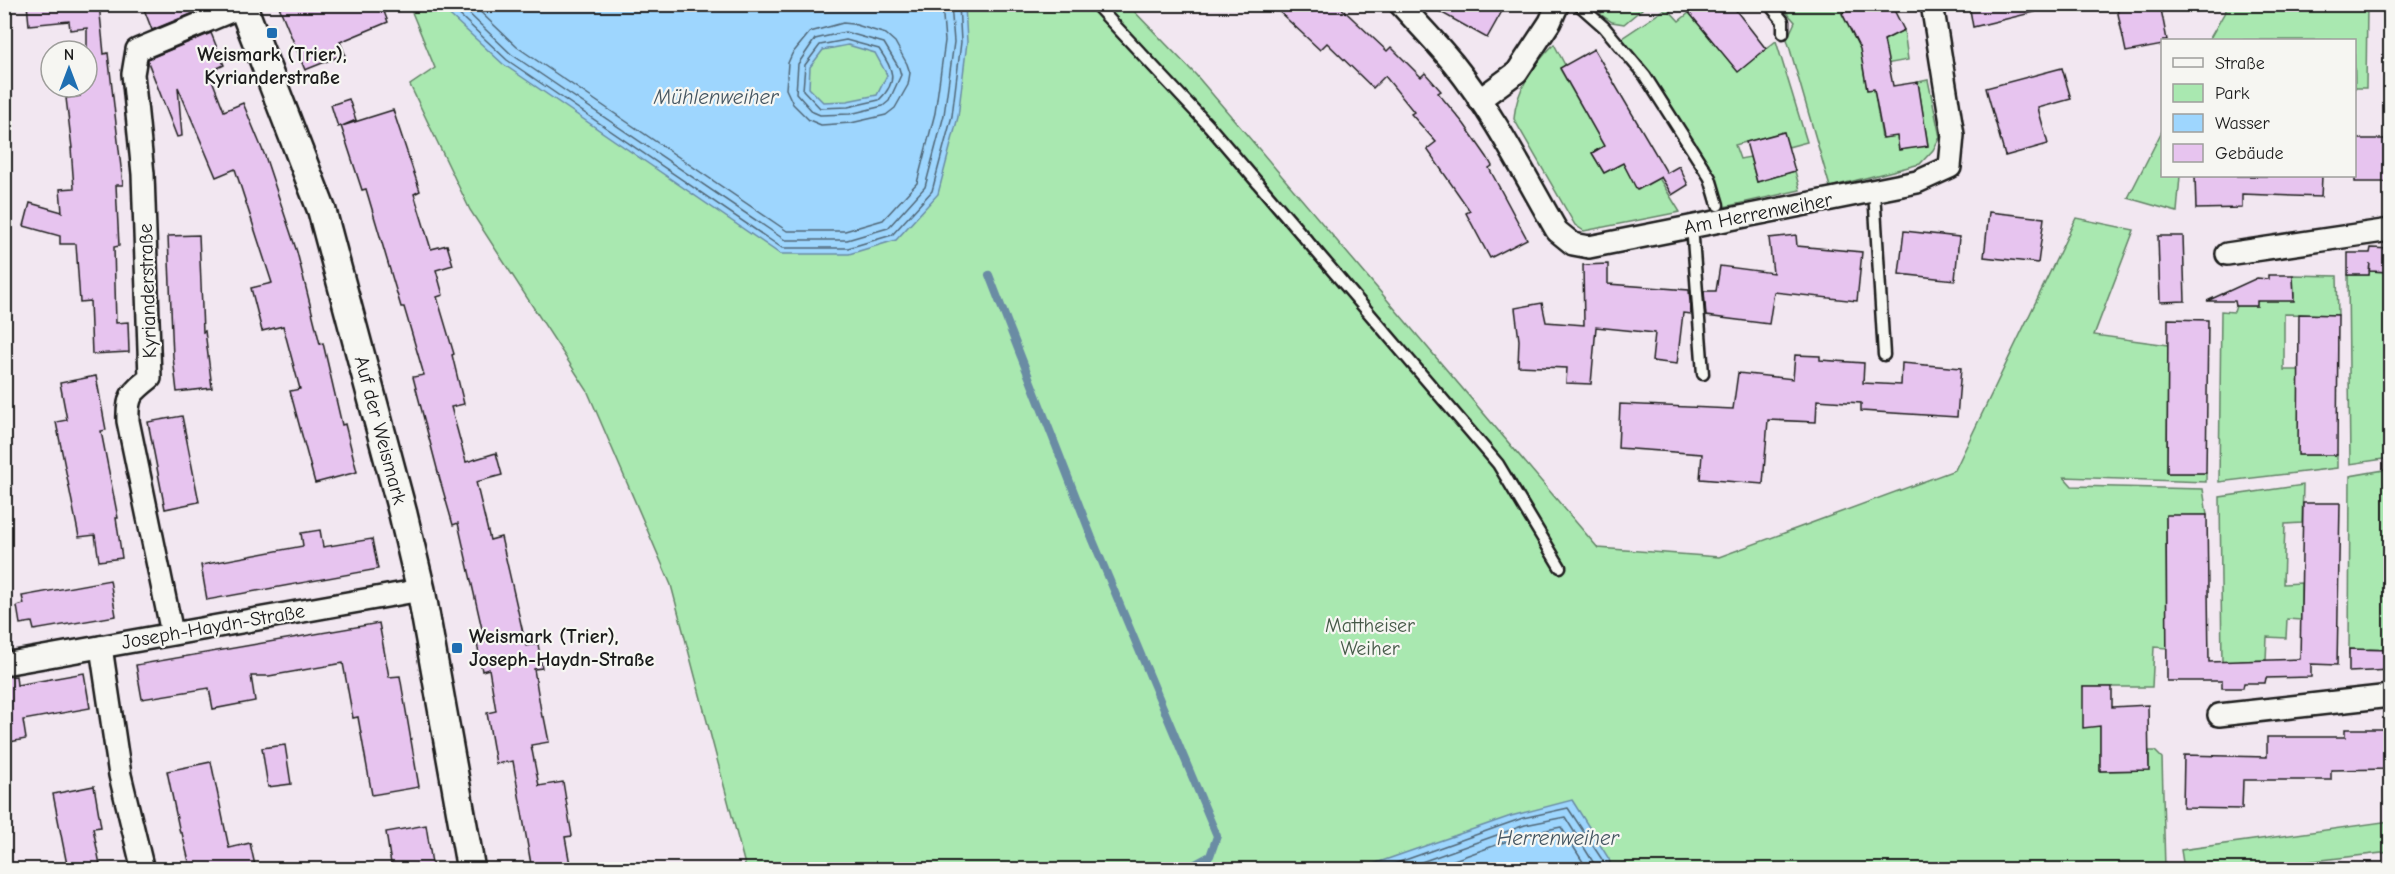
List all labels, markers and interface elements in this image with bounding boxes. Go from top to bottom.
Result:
marker: Weismark (Trier), Kyrianderstraße [265,26,279,40]
north arrow [39,39,99,99]
legend [2161,39,2356,177]
place label: Weismark (Trier), Kyrianderstraße [197,43,347,89]
text: N [64,46,74,64]
text: Straße [2215,53,2265,74]
text: Park [2215,83,2250,104]
water label: Mühlenweiher [653,85,780,109]
text: Wasser [2215,113,2271,134]
text: Gebäude [2215,143,2284,164]
street label: Am Herrenweiher [1682,188,1834,239]
street label: Kyrianderstraße [134,223,161,359]
street label: Auf der Weismark [350,353,411,507]
street label: Joseph-Haydn-Straße [120,599,306,654]
park label: Mattheiser Weiher [1325,614,1415,660]
place label: Weismark (Trier), Joseph-Haydn-Straße [469,625,654,671]
marker: Weismark (Trier), Joseph-Haydn-Straße [450,641,464,655]
water label: Herrenweiher [1497,826,1621,850]

